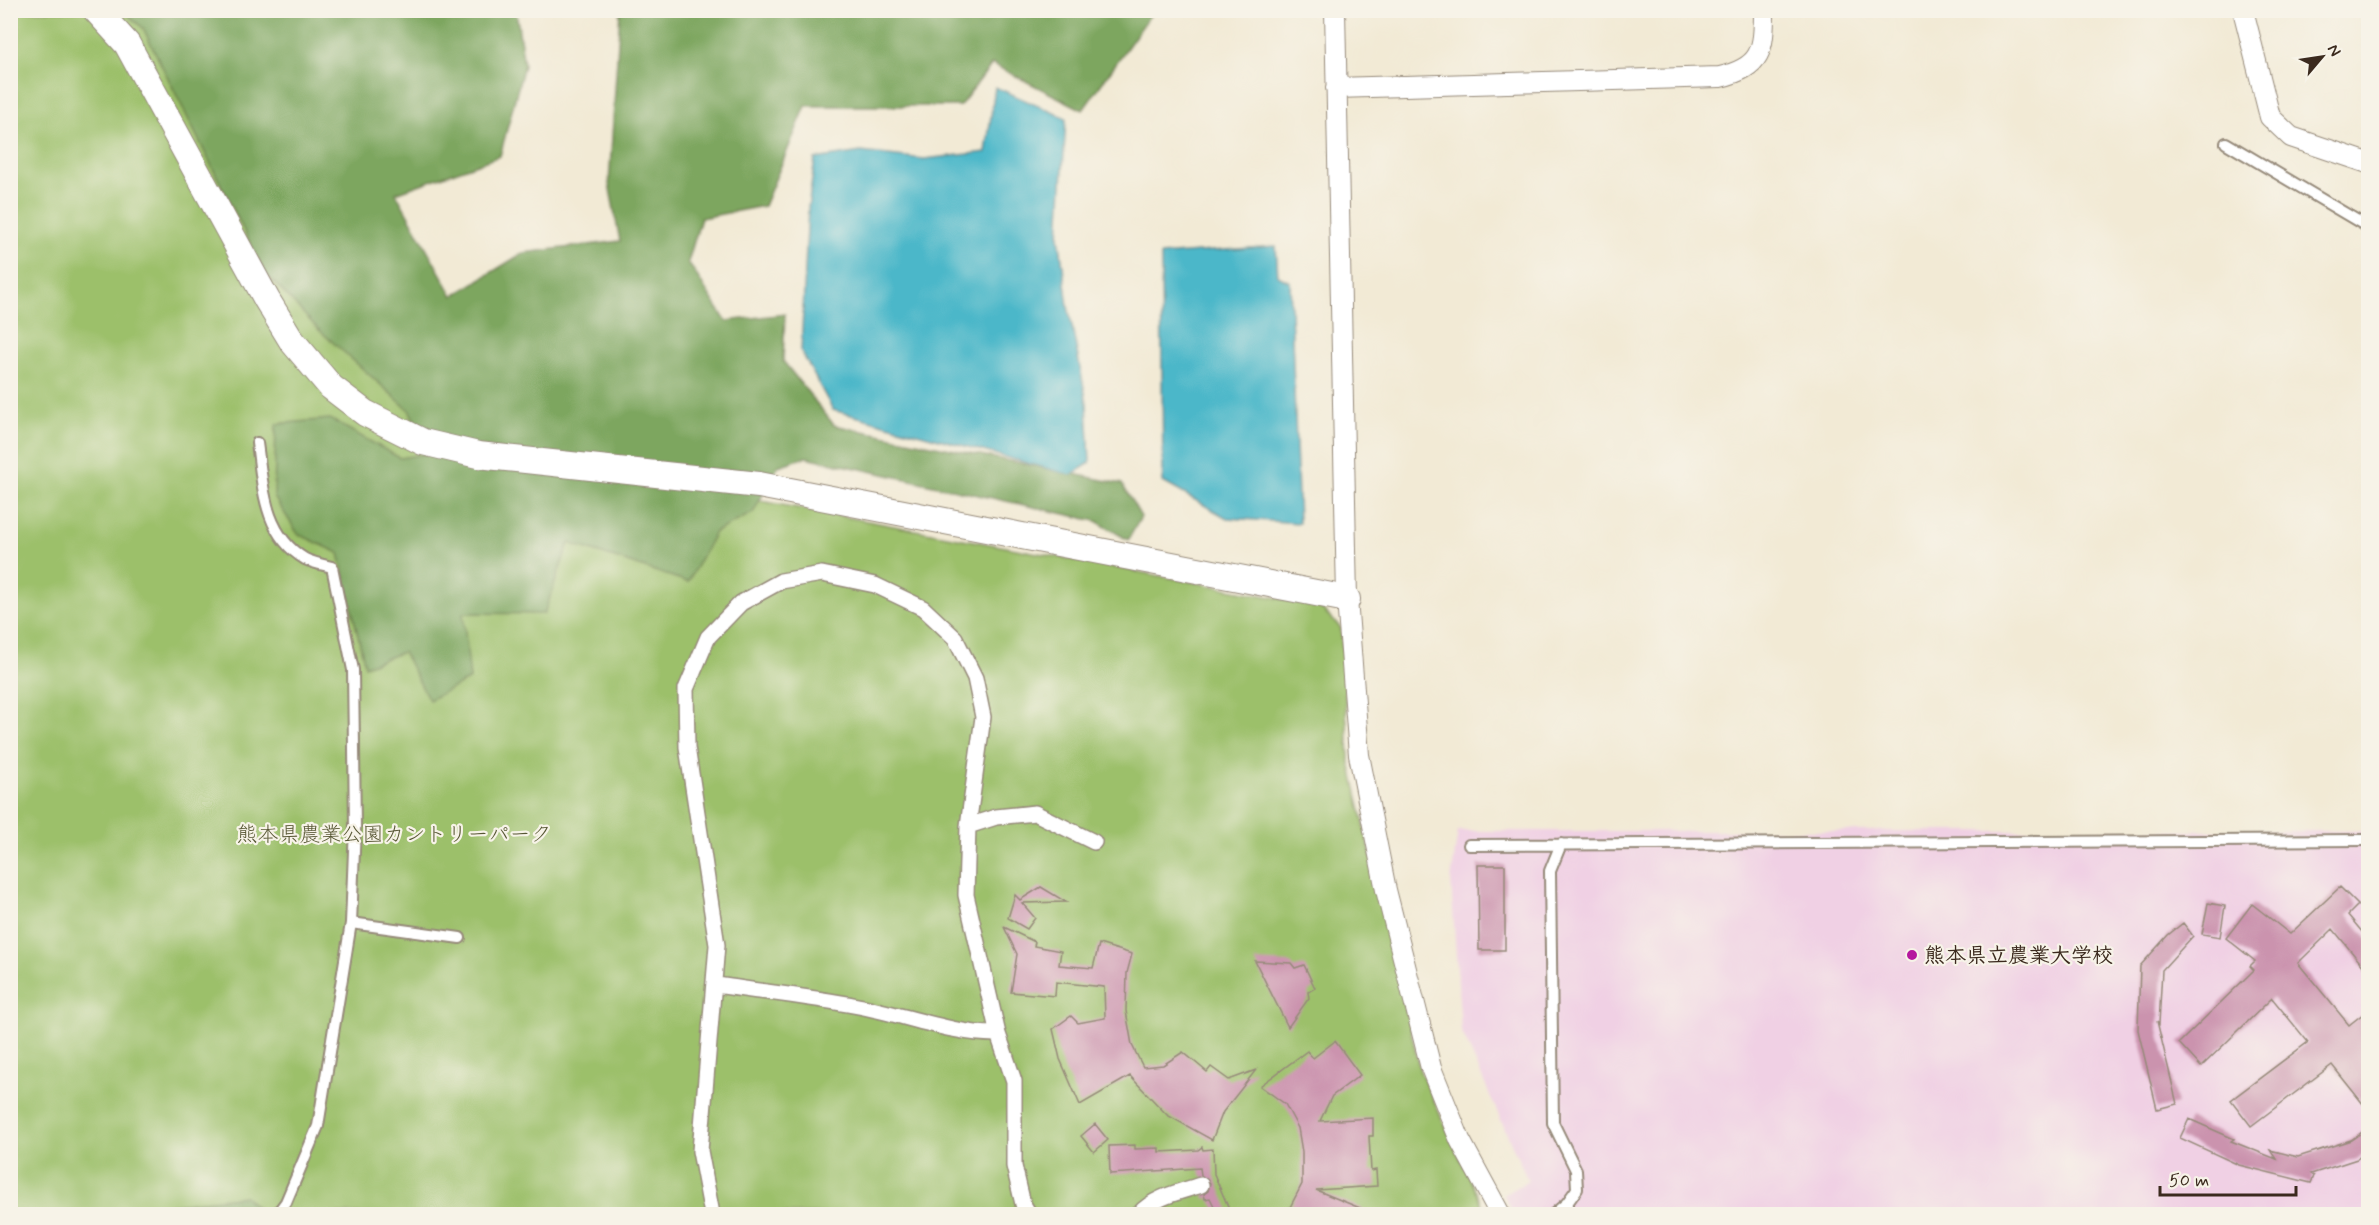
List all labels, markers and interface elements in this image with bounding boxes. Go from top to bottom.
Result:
north arrow [2292,27,2352,87]
text: N [2322,41,2346,60]
park label: 熊本県農業公園カントリーパーク [237,821,552,849]
place label: 熊本県立農業大学校 [1924,942,2113,970]
marker: 熊本県立農業大学校 [1905,948,1919,962]
scale bar [2160,1159,2296,1197]
text: 50 m [2169,1169,2209,1193]

